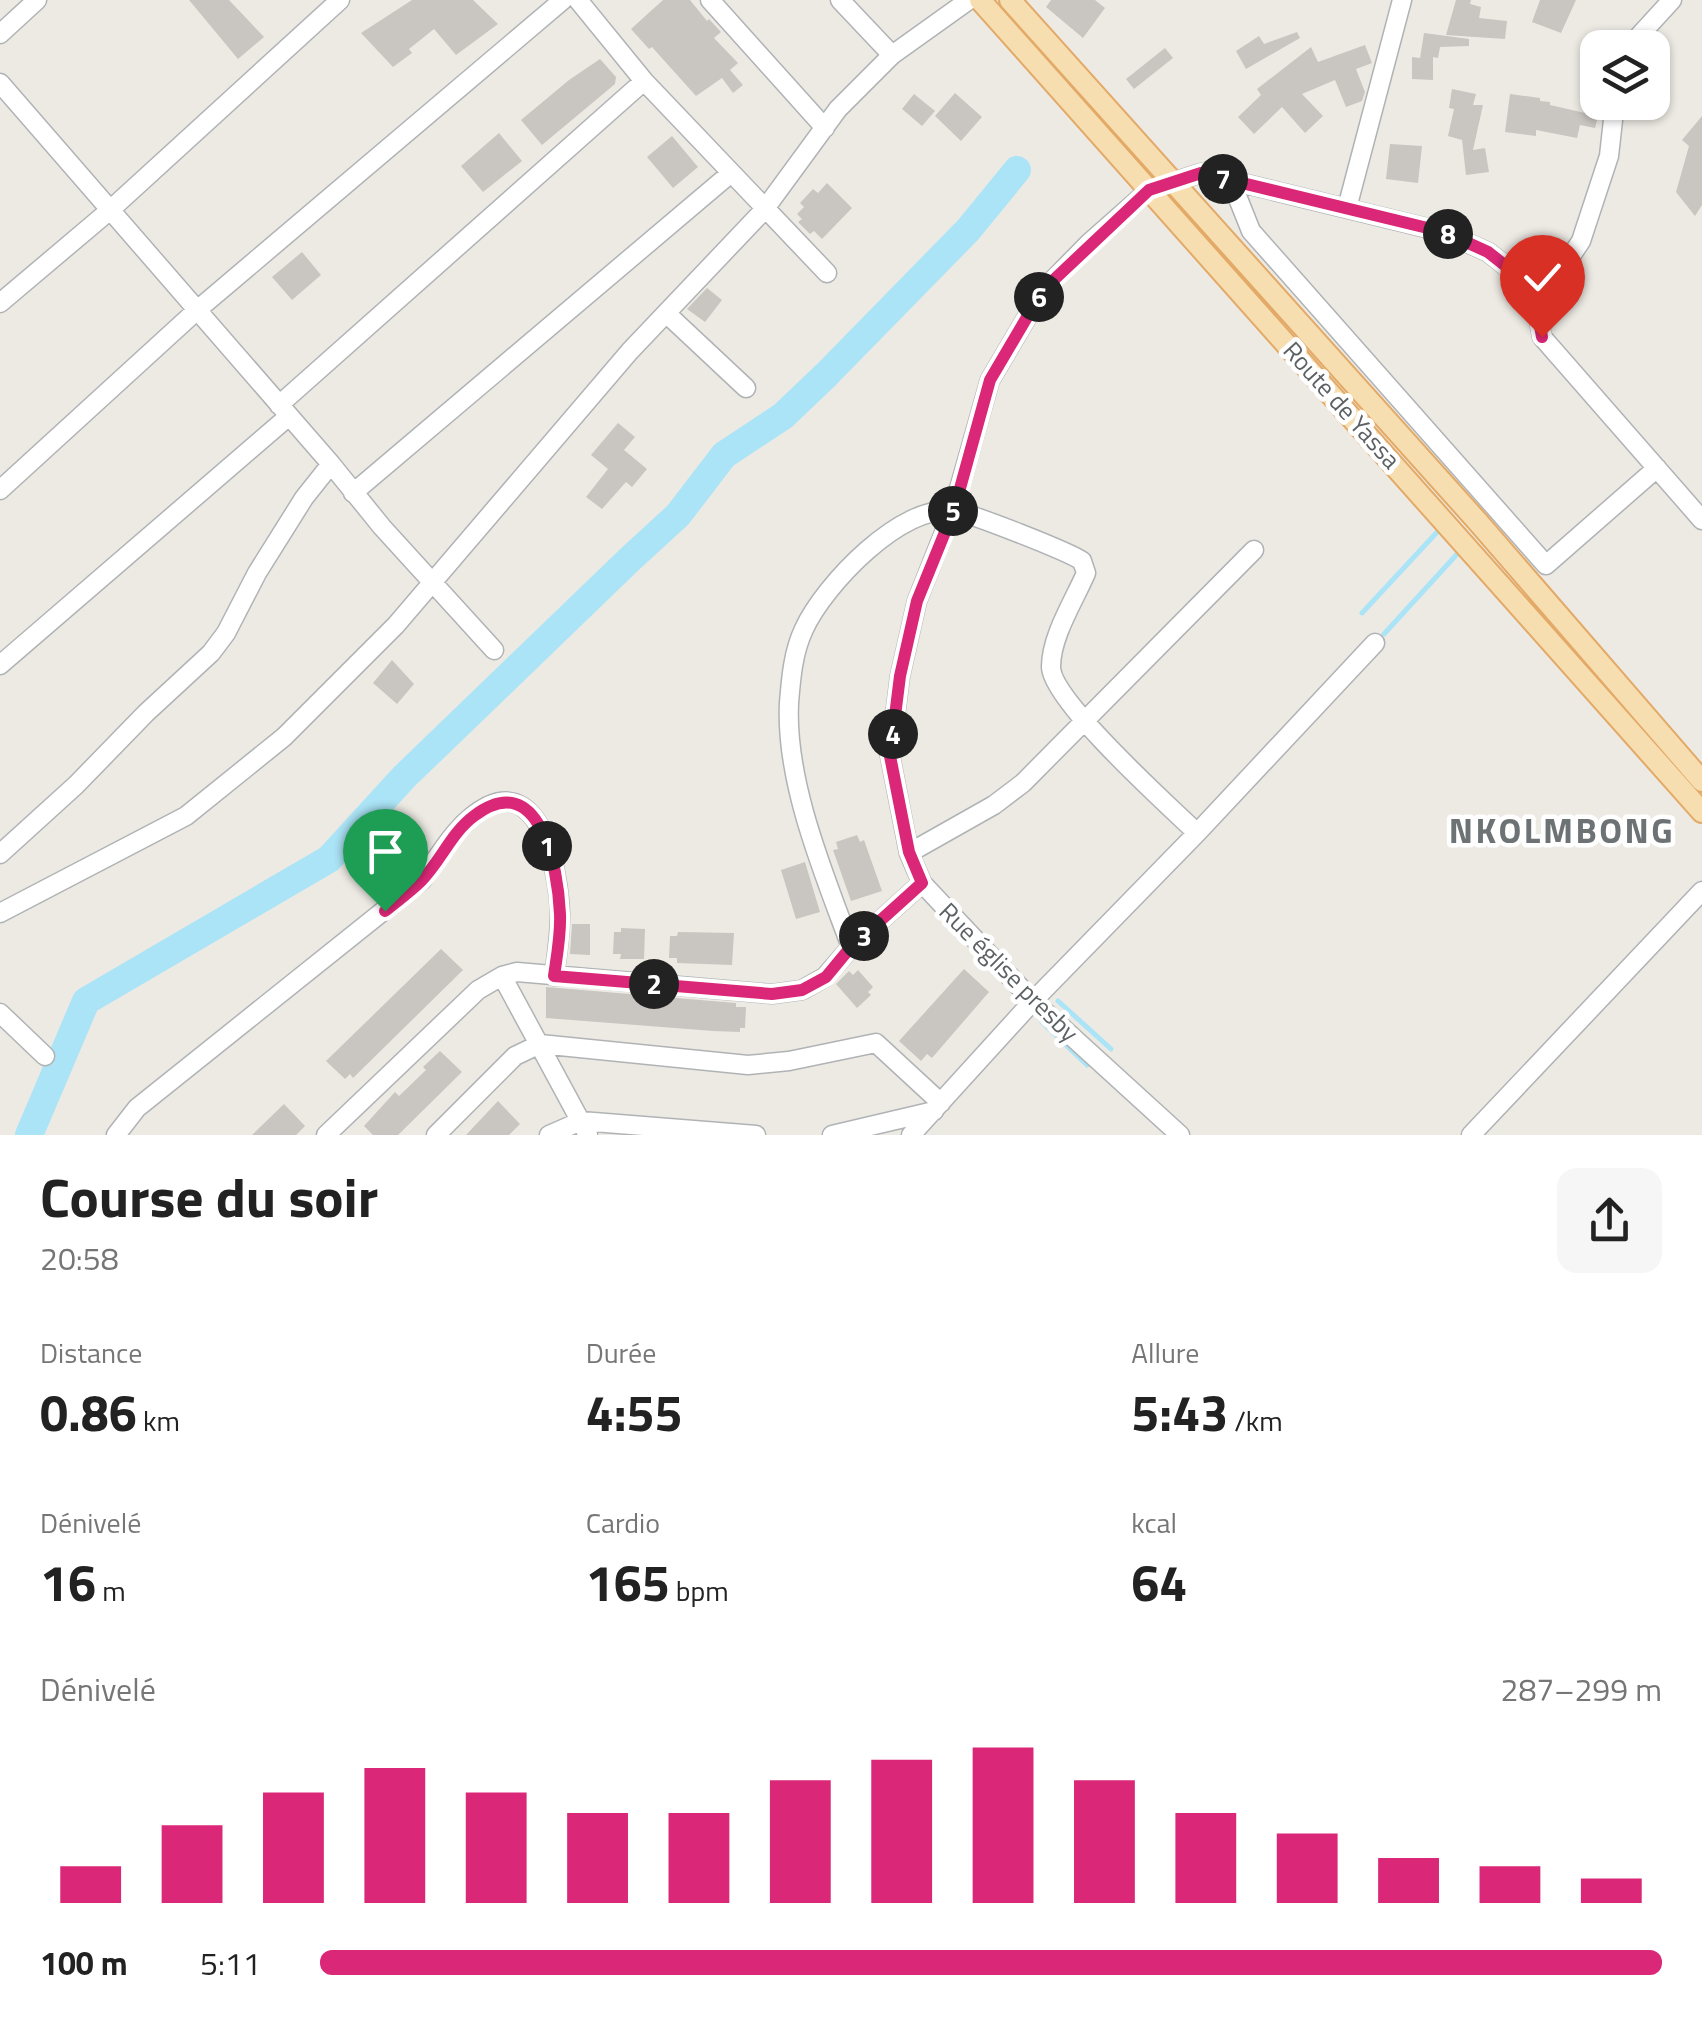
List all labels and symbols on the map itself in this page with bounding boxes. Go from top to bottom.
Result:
pin: 7 [1198,154,1248,204]
pin: 8 [1423,209,1473,259]
pin [1500,235,1585,338]
pin: 6 [1014,272,1064,322]
street label: Route de Yassa [1274,333,1410,478]
pin: 5 [928,486,978,536]
pin: 4 [868,709,918,759]
district label: NKOLMBONG [1449,803,1675,857]
pin [343,809,428,912]
pin: 1 [522,821,572,871]
street label: Rue église presby [931,894,1087,1050]
pin: 3 [839,911,889,961]
pin: 2 [629,959,679,1009]

